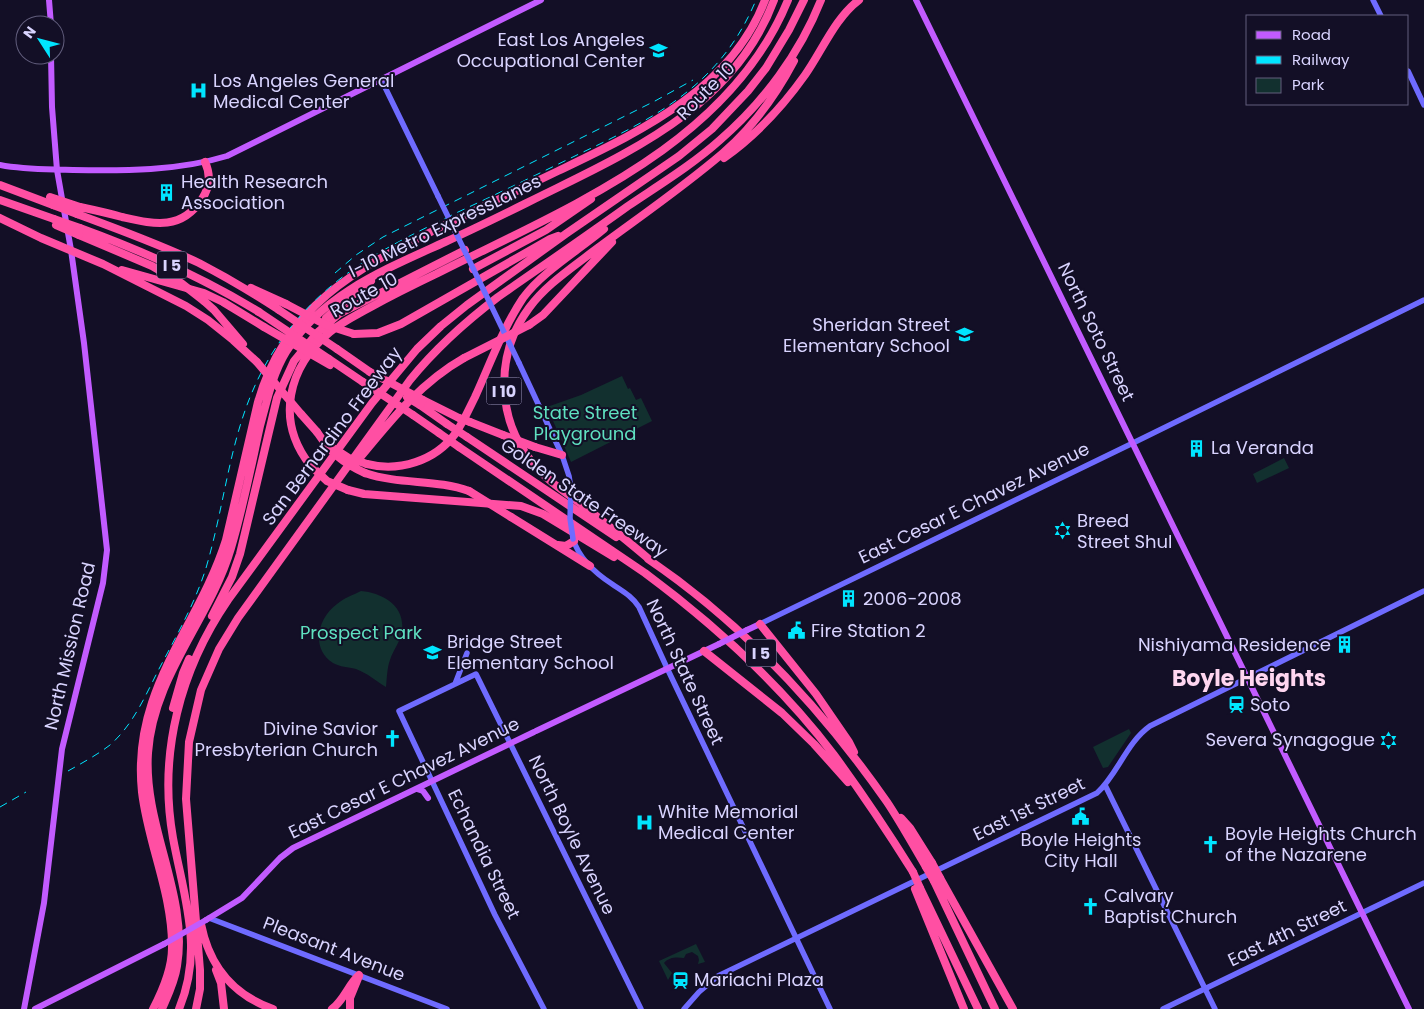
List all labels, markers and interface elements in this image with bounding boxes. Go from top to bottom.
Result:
north arrow [15,15,65,65]
legend [1246,15,1409,105]
text: N [18,22,41,42]
text: Road [1292,24,1331,45]
place label: East Los Angeles Occupational Center [457,27,645,73]
school or university icon: East Los Angeles Occupational Center [649,40,669,60]
text: Railway [1292,49,1350,70]
street label: Route 10 [671,56,740,125]
place label: Los Angeles General Medical Center [213,68,394,114]
text: Park [1292,74,1324,95]
hospital icon: Los Angeles General Medical Center [189,81,209,101]
street label: I-10 Metro ExpressLanes [344,168,545,283]
place label: Health Research Association [181,169,328,215]
building icon: Health Research Association [157,182,177,202]
road number: I 5 [157,252,187,278]
street label: North Soto Street [1052,258,1141,405]
street label: Route 10 [326,266,402,323]
place label: Sheridan Street Elementary School [783,312,950,358]
school or university icon: Sheridan Street Elementary School [954,325,974,345]
street label: San Bernardino Freeway [256,341,407,530]
road number: I 10 [486,378,522,404]
park label: State Street Playground [533,400,637,446]
street label: Golden State Freeway [496,432,673,563]
place label: La Veranda [1211,435,1314,460]
street label: East Cesar E Chavez Avenue [854,436,1093,569]
building icon: La Veranda [1187,438,1207,458]
place label: Breed Street Shul [1077,508,1173,554]
synagogue icon: Breed Street Shul [1053,521,1073,541]
street label: North Mission Road [38,559,101,732]
place label: 2006-2008 [863,586,962,611]
building icon: 2006-2008 [839,589,859,609]
street label: North State Street [641,595,730,749]
place label: Fire Station 2 [811,618,926,643]
park label: Prospect Park [300,620,423,645]
public building icon: Fire Station 2 [787,621,807,641]
place label: Bridge Street Elementary School [447,629,614,675]
place label: Nishiyama Residence [1138,632,1331,657]
building icon: Nishiyama Residence [1335,635,1355,655]
road number: I 5 [746,640,776,666]
school or university icon: Bridge Street Elementary School [423,642,443,662]
district label: Boyle Heights [1172,663,1326,694]
place label: Soto [1250,692,1290,717]
station icon: Soto [1226,695,1246,715]
street label: East Cesar E Chavez Avenue [284,711,523,844]
place label: Divine Savior Presbyterian Church [195,716,378,762]
place label: Severa Synagogue [1205,727,1375,752]
church icon: Divine Savior Presbyterian Church [382,729,402,749]
synagogue icon: Severa Synagogue [1379,730,1399,750]
street label: North Boyle Avenue [523,751,622,919]
street label: East 1st Street [969,771,1089,846]
street label: Echandia Street [442,785,527,923]
place label: White Memorial Medical Center [658,799,799,845]
public building icon: Boyle Heights City Hall [1071,807,1091,827]
hospital icon: White Memorial Medical Center [634,812,654,832]
place label: Boyle Heights Church of the Nazarene [1225,821,1417,867]
place label: Boyle Heights City Hall [1021,827,1141,873]
church icon: Boyle Heights Church of the Nazarene [1201,834,1221,854]
place label: Calvary Baptist Church [1104,883,1237,929]
street label: East 4th Street [1223,893,1350,972]
church icon: Calvary Baptist Church [1080,896,1100,916]
street label: Pleasant Avenue [260,910,409,987]
place label: Mariachi Plaza [694,967,824,992]
station icon: Mariachi Plaza [670,970,690,990]

